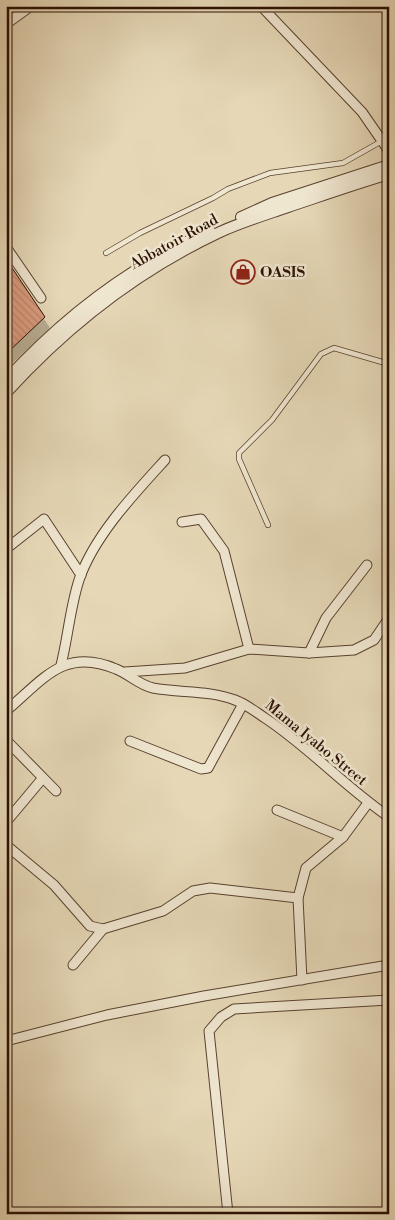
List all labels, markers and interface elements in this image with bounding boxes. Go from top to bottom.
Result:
street label: Abbatoir Road [126,210,222,274]
shop icon: OASIS [230,259,256,285]
place label: OASIS [260,263,306,282]
street label: Mama Iyabo Street [261,696,371,790]

